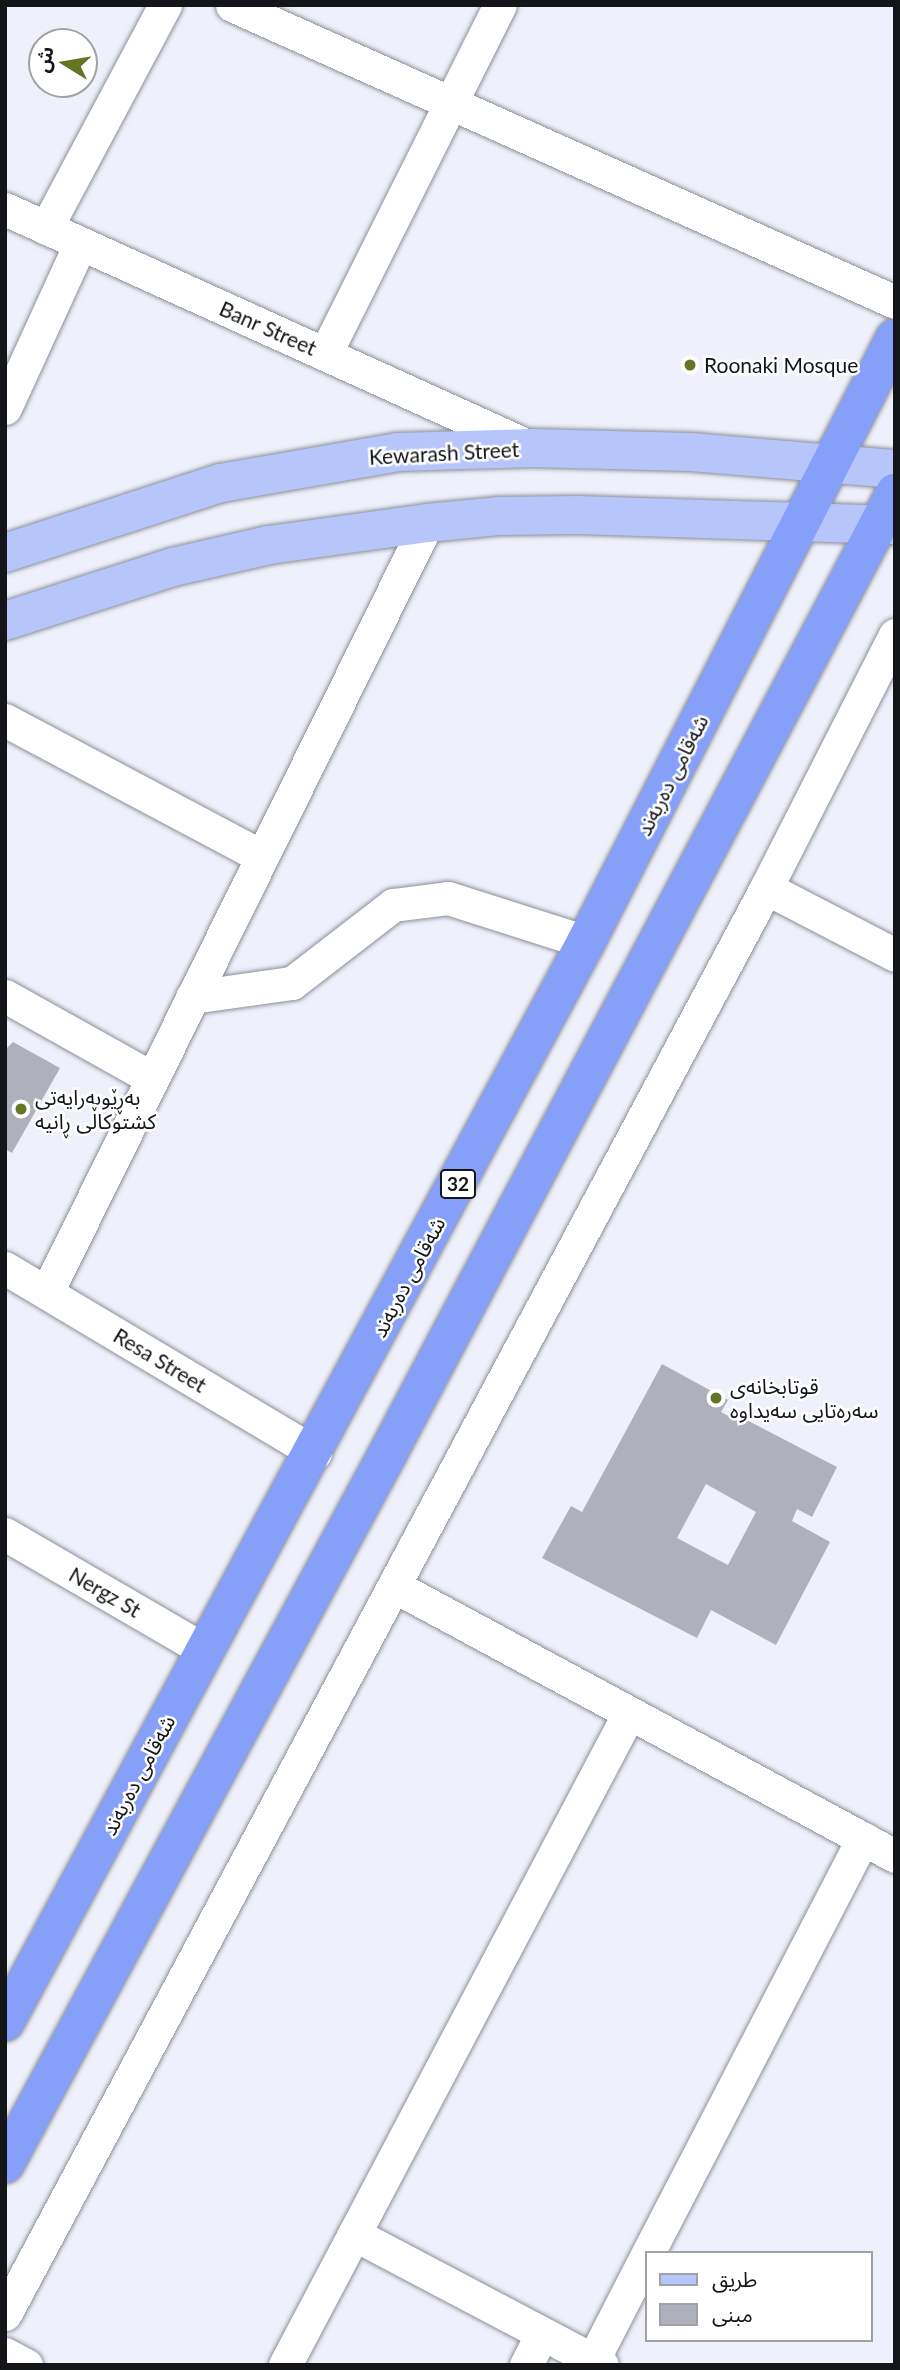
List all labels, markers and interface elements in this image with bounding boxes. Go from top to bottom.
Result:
north arrow [28,28,98,98]
text: ش [30,44,58,74]
street label: Banr Street [215,295,321,361]
place label: Roonaki Mosque [704,352,858,378]
marker: Roonaki Mosque [682,357,698,373]
street label: Kewarash Street [368,436,520,470]
street label: شەقامی دەربەند [631,710,713,840]
place label: بەڕێوبەرایەتی کشتوکاڵی ڕانیە [35,1084,156,1134]
marker: بەڕێوبەرایەتی کشتوکاڵی ڕانیە [13,1101,29,1117]
road number: 32 [439,1168,477,1200]
street label: شەقامی دەربەند [366,1213,450,1341]
street label: Resa Street [109,1322,211,1398]
place label: قوتابخانەی سەرەتایی سەیداوە [730,1373,879,1423]
marker: قوتابخانەی سەرەتایی سەیداوە [708,1390,724,1406]
street label: Nergz St [65,1561,145,1623]
street label: شەقامی دەربەند [96,1711,180,1839]
legend [645,2251,872,2342]
text: طريق [712,2266,757,2291]
text: مبنى [712,2301,753,2326]

